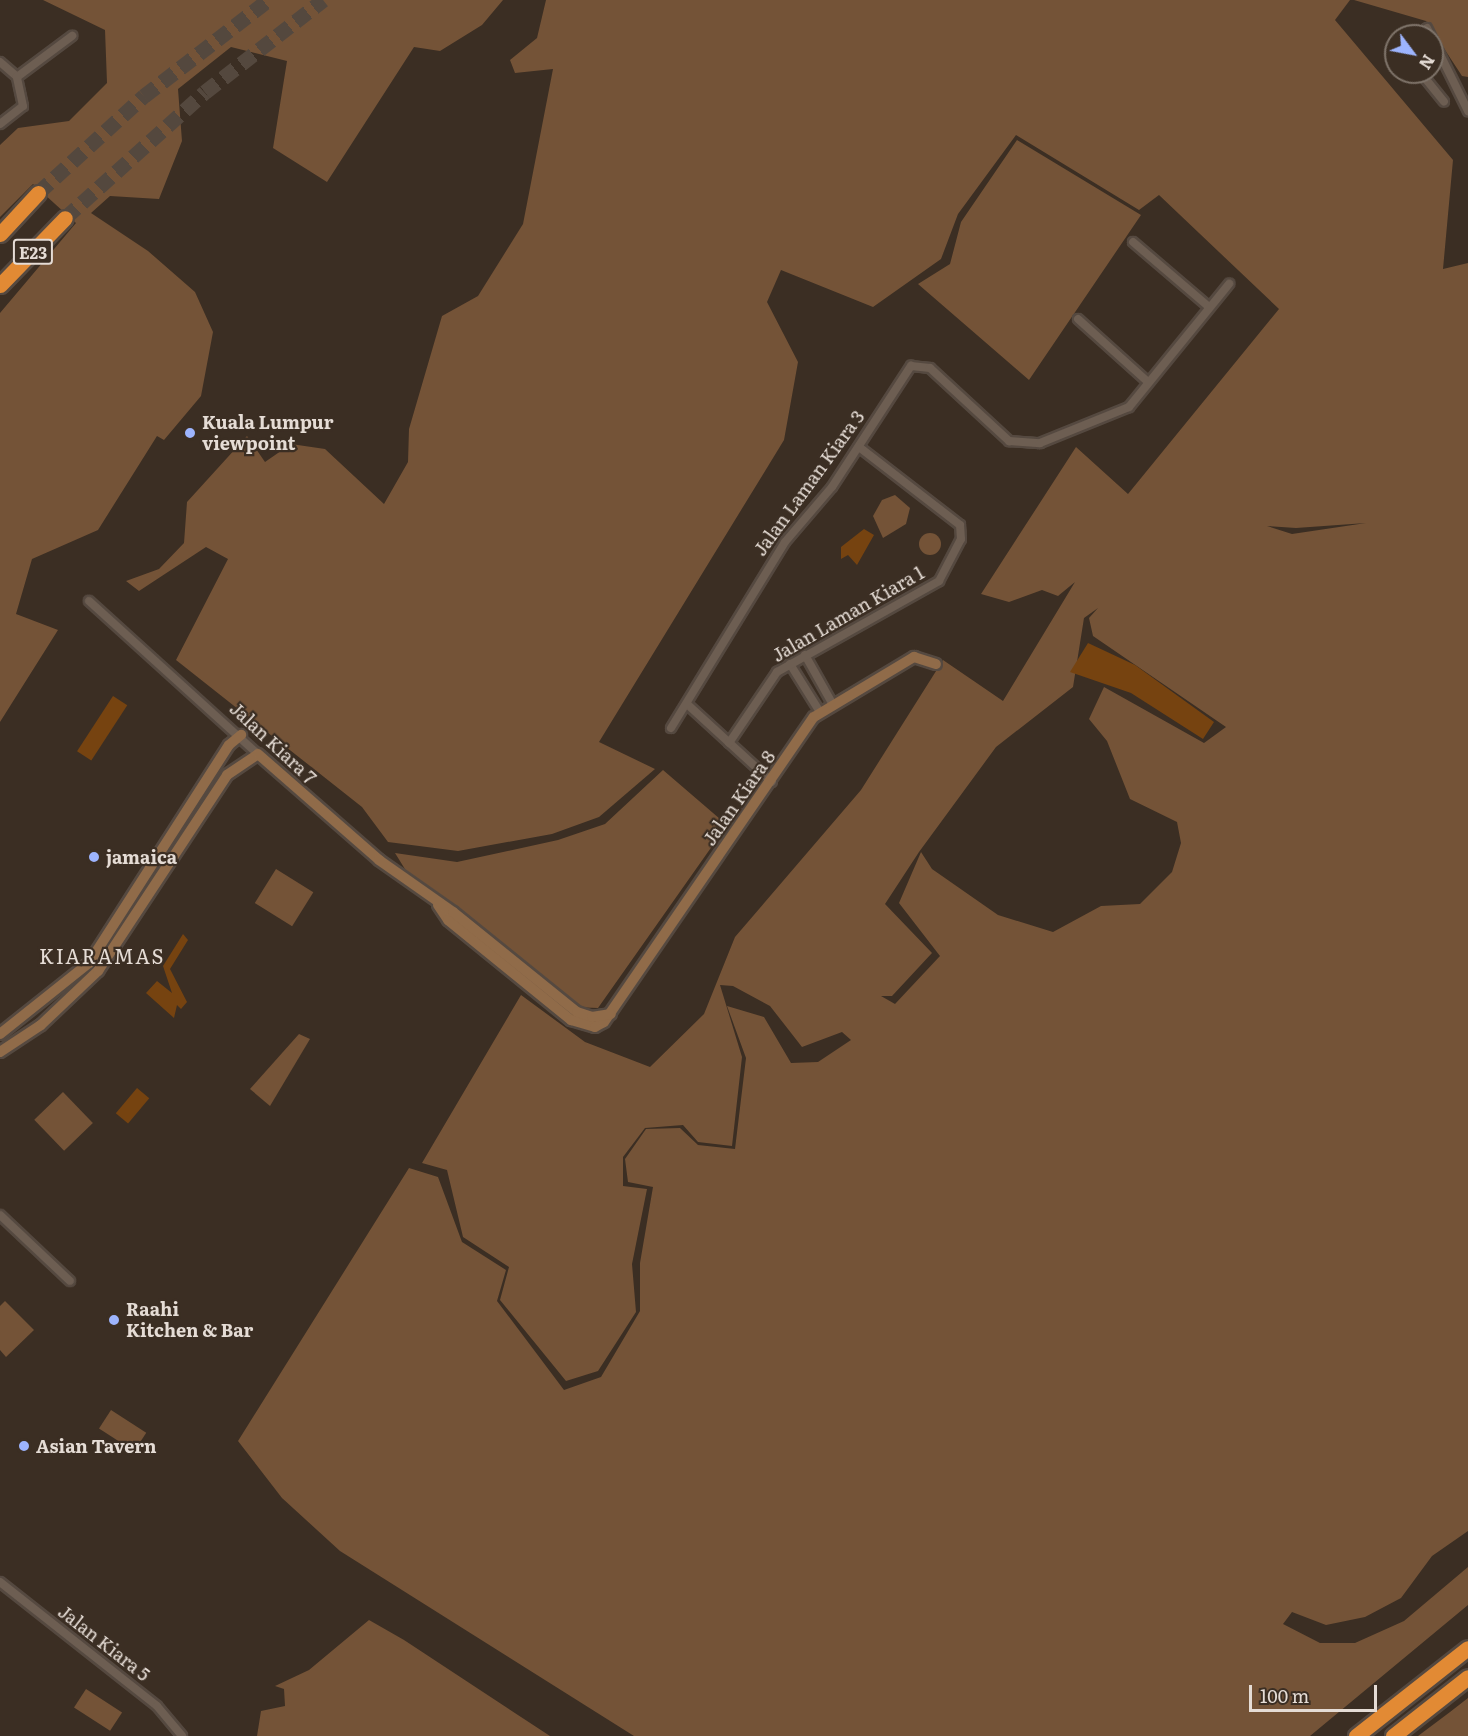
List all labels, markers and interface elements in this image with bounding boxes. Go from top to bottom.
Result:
north arrow [1384,24,1444,84]
text: N [1414,50,1441,75]
road number: E23 [12,239,54,265]
street label: Jalan Laman Kiara 3 [749,406,869,560]
place label: Kuala Lumpur viewpoint [202,412,334,454]
marker: Kuala Lumpur viewpoint [183,426,197,440]
street label: Jalan Laman Kiara 1 [768,562,928,666]
street label: Jalan Kiara 7 [225,698,321,788]
street label: Jalan Kiara 8 [698,746,780,850]
place label: jamaica [106,846,177,868]
marker: jamaica [87,850,101,864]
district label: KIARAMAS [39,943,165,967]
place label: Raahi Kitchen & Bar [126,1299,253,1342]
marker: Raahi Kitchen & Bar [107,1313,121,1327]
place label: Asian Tavern [36,1435,157,1457]
marker: Asian Tavern [17,1439,31,1453]
street label: Jalan Kiara 5 [54,1601,154,1685]
scale bar [1252,1673,1380,1711]
text: 100 m [1260,1682,1309,1709]

